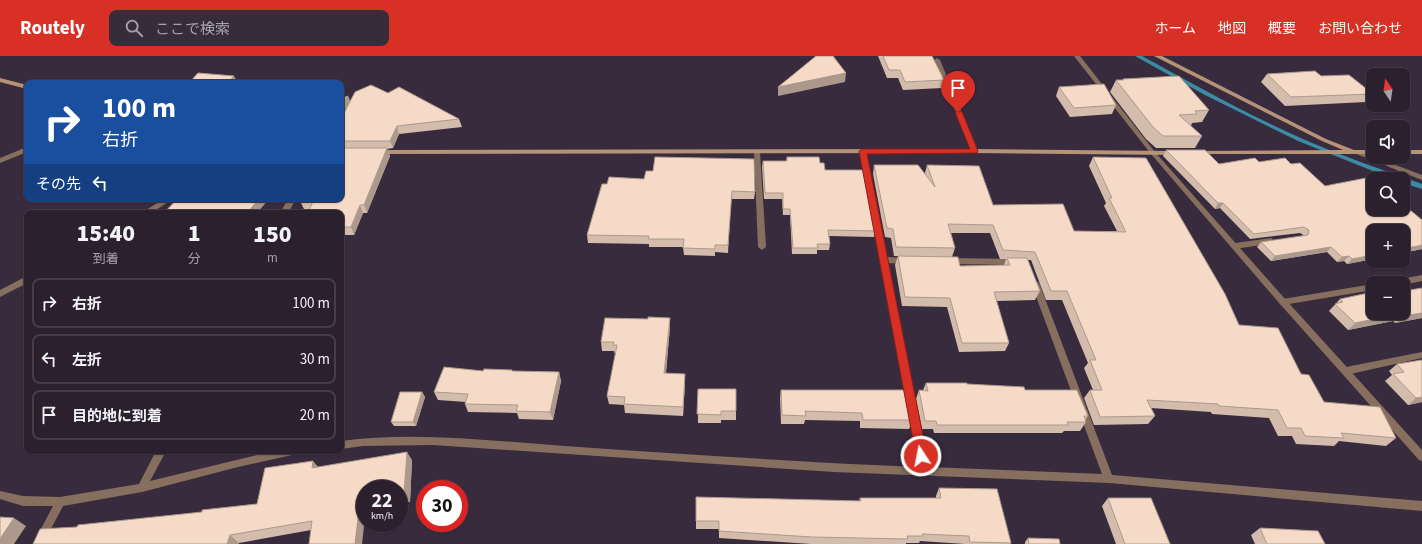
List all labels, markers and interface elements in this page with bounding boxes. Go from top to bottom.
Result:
search box [109,10,389,46]
text: Routely [20,15,85,42]
icon: search [123,17,145,39]
text: ここで検索 [155,19,230,40]
text: ホーム [1154,19,1196,39]
text: 地図 [1218,19,1246,39]
text: 概要 [1268,19,1296,39]
text: お問い合わせ [1318,19,1402,39]
north arrow [1366,68,1410,112]
map controls [1366,68,1410,320]
pin [941,71,975,112]
icon: arrive [947,77,969,99]
text: 100 m [102,88,176,128]
icon: right [36,96,88,148]
button: sound [1366,120,1410,164]
text: 右折 [102,128,138,153]
icon: left [89,172,111,194]
button: search [1366,172,1410,216]
text: その先 [36,174,81,195]
text: 15:40 [76,216,135,251]
text: 1 [188,216,201,251]
text: 150 [253,217,292,252]
button: + [1366,224,1410,268]
text: m [267,249,278,267]
text: 到着 [93,250,119,268]
text: 分 [188,250,201,268]
button: − [1366,276,1410,320]
icon: right [38,292,60,314]
text: 100 m [292,293,330,314]
text: 右折 [72,294,102,315]
icon: left [38,348,60,370]
text: 30 m [300,349,330,370]
text: 左折 [72,350,102,371]
icon: arrive [38,404,60,426]
text: 20 m [300,405,330,426]
text: 目的地に到着 [72,406,162,427]
position arrow [900,435,942,477]
speed limit sign: 30 [416,480,468,532]
text: 22 [371,487,393,515]
text: km/h [371,509,393,523]

